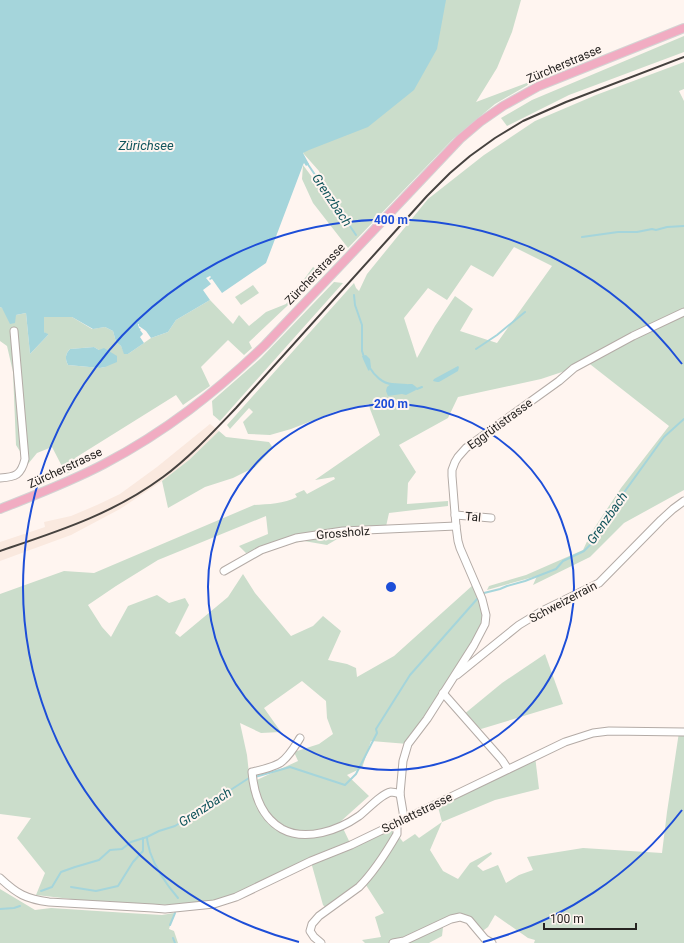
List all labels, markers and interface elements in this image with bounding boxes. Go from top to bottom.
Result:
street label: Zürcherstrasse [524,42,604,86]
water label: Zürichsee [117,138,174,153]
water label: Grenzbach [309,171,355,229]
text: 400 m [374,213,408,227]
street label: Zürcherstrasse [282,240,348,308]
street label: Eggrütistrasse [465,396,535,452]
text: 200 m [374,397,408,411]
street label: Zürcherstrasse [26,445,104,491]
water label: Grenzbach [584,489,630,547]
street label: Tal [464,509,482,525]
street label: Grossholz [316,524,370,542]
street label: Schweizerrain [527,578,599,626]
centre of rings [384,580,398,594]
water label: Grenzbach [176,784,234,830]
street label: Schlattstrasse [380,790,454,836]
scale bar [544,905,636,931]
text: 100 m [550,912,584,926]

